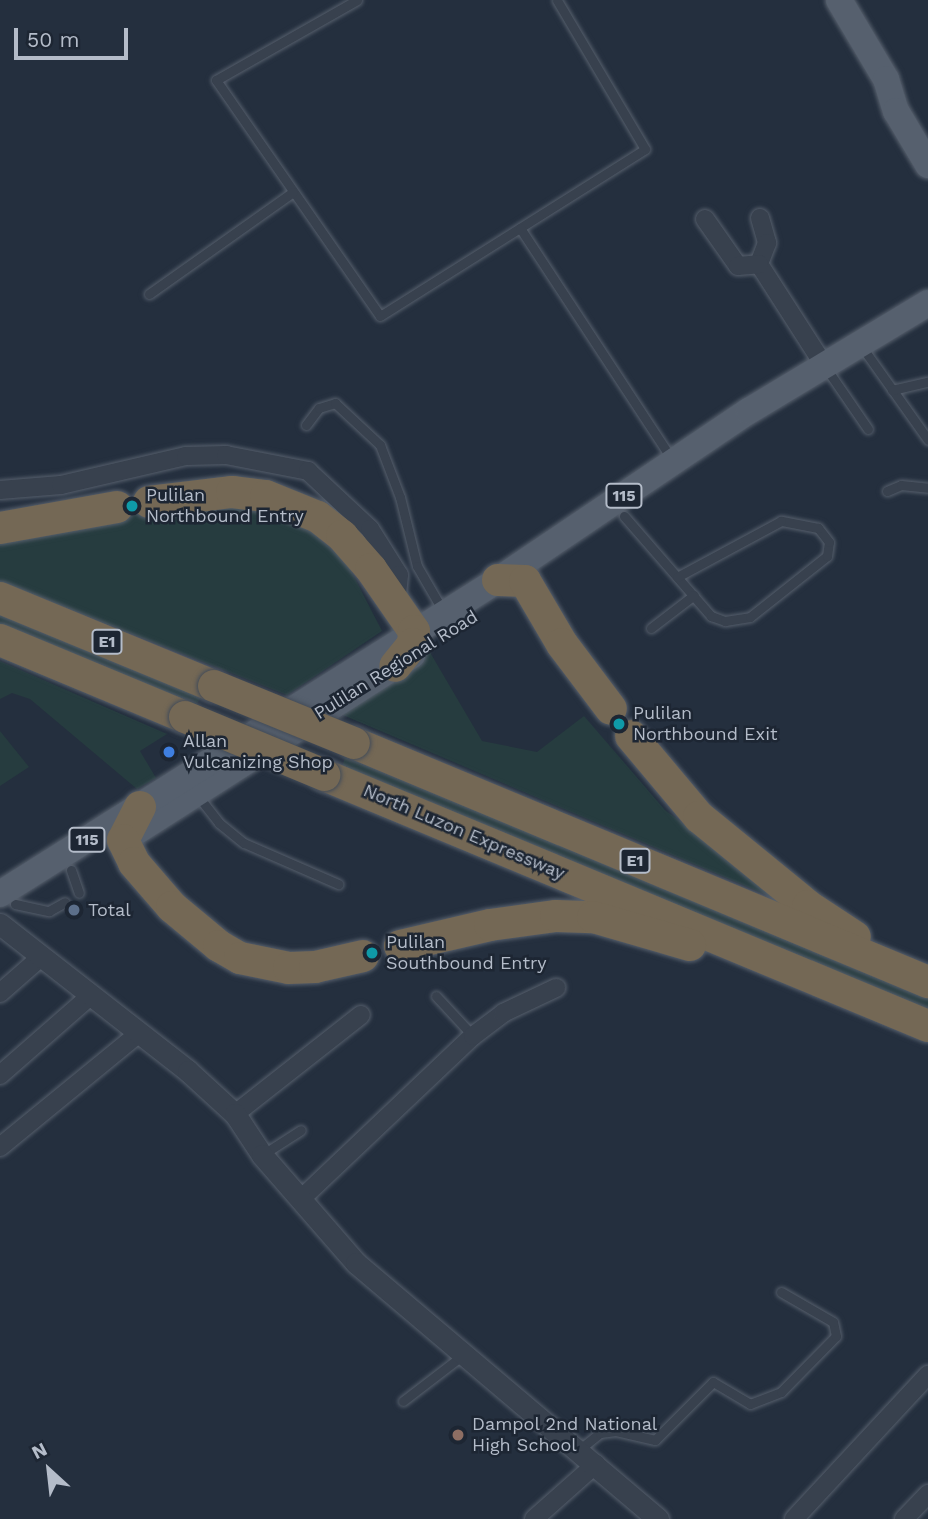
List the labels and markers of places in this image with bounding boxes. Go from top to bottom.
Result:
place label: Pulilan Northbound Entry [146,485,304,528]
marker: Pulilan Northbound Entry [124,498,140,514]
place label: Pulilan Northbound Exit [633,703,778,746]
marker: Pulilan Northbound Exit [611,716,627,732]
place label: Allan Vulcanizing Shop [183,731,333,774]
marker: Allan Vulcanizing Shop [161,744,177,760]
place label: Total [88,899,131,921]
marker: Total [66,902,82,918]
place label: Pulilan Southbound Entry [386,932,547,974]
marker: Pulilan Southbound Entry [364,945,380,961]
place label: Dampol 2nd National High School [472,1414,658,1456]
marker: Dampol 2nd National High School [450,1427,466,1443]

